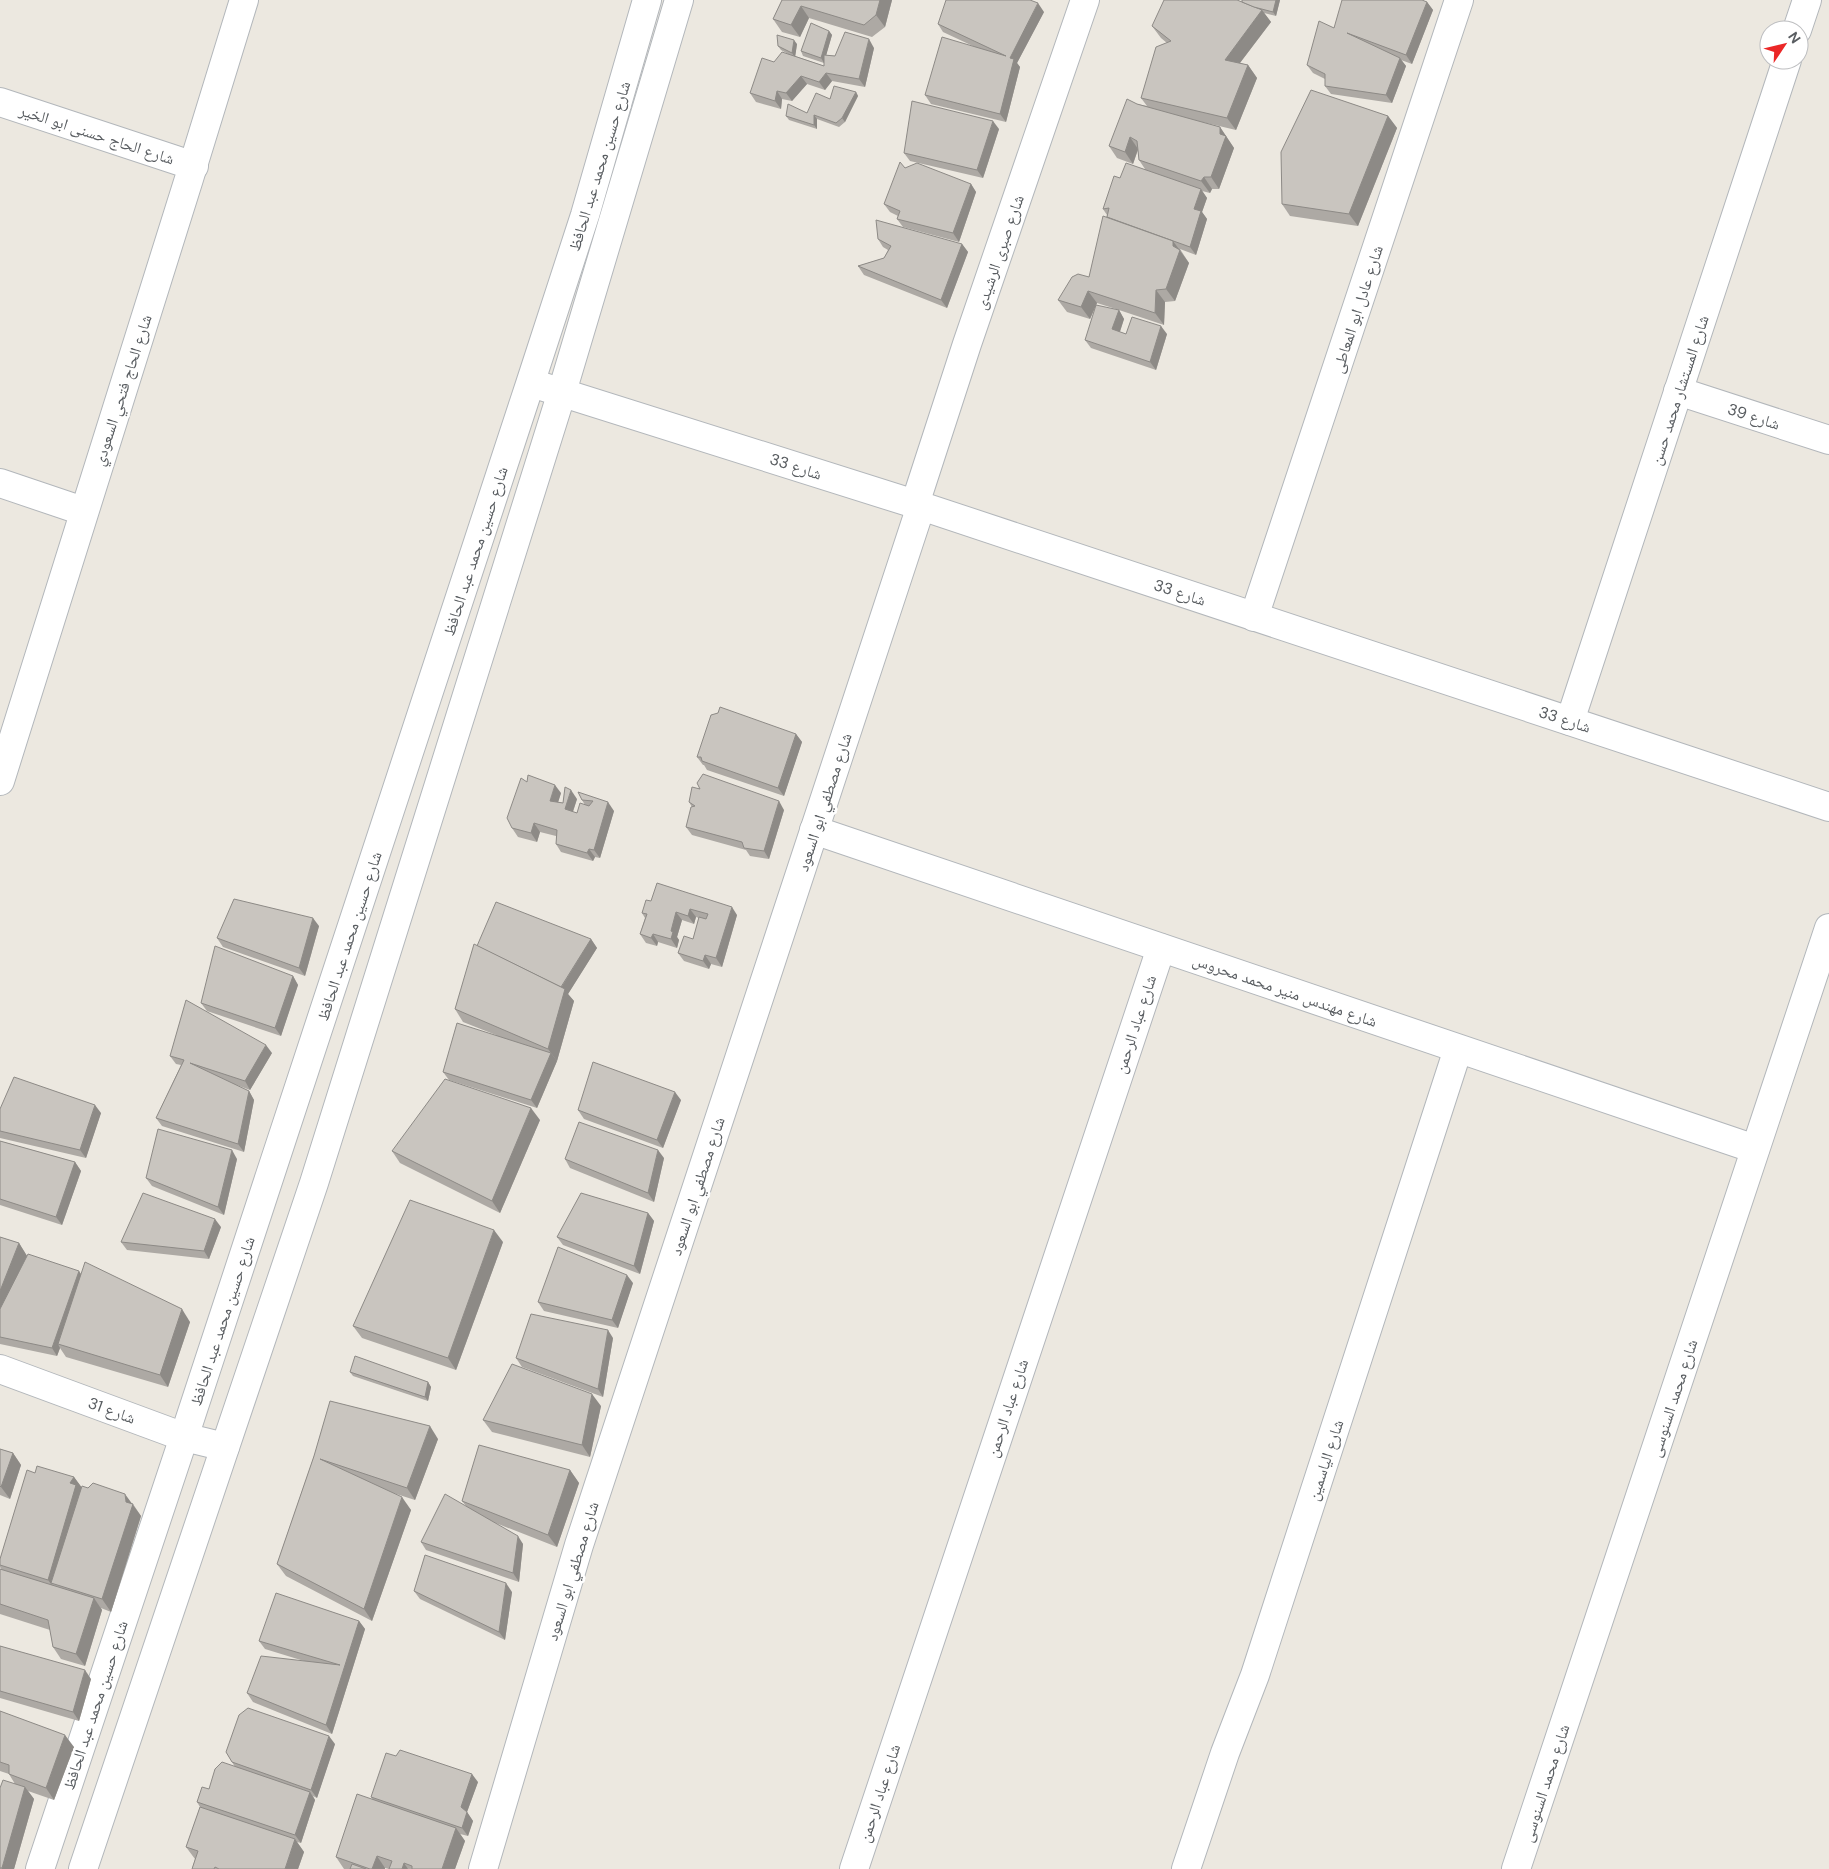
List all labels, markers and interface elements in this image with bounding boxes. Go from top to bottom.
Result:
north arrow [1759,20,1809,70]
text: N [1784,28,1805,47]
street label: شارع حسين محمد عبد الحافظ [564,79,635,254]
street label: شارع الحاج حسنى ابو الخير [16,99,177,169]
street label: شارع صبرى الرشيدى [970,192,1029,312]
street label: شارع عادل ابو المعاطى [1327,243,1388,376]
street label: شارع الحاج فتحي السعودي [88,312,159,469]
street label: شارع المستشار محمد حسن [1645,312,1714,468]
street label: شارع 39 [1725,398,1783,435]
street label: شارع 33 [767,448,825,485]
street label: شارع حسين محمد عبد الحافظ [438,464,513,639]
street label: شارع 33 [1151,574,1209,611]
street label: شارع 33 [1536,701,1594,738]
street label: شارع مصطفي ابو السعود [792,730,859,875]
street label: شارع حسين محمد عبد الحافظ [312,849,387,1024]
street label: شارع مهندس منير محمد محروس [1190,949,1380,1032]
street label: شارع عباد الرحمن [1110,972,1161,1076]
street label: شارع مصطفي ابو السعود [665,1114,732,1259]
street label: شارع حسين محمد عبد الحافظ [185,1234,260,1409]
street label: شارع محمد السنوسى [1645,1337,1702,1460]
street label: شارع عباد الرحمن [982,1356,1033,1460]
street label: شارع 31 [85,1392,138,1429]
street label: شارع الياسمين [1303,1417,1348,1503]
street label: شارع مصطفي ابو السعود [541,1499,606,1644]
street label: شارع حسين محمد عبد الحافظ [58,1618,133,1793]
street label: شارع محمد السنوسى [1517,1722,1574,1845]
street label: شارع عباد الرحمن [854,1741,905,1845]

